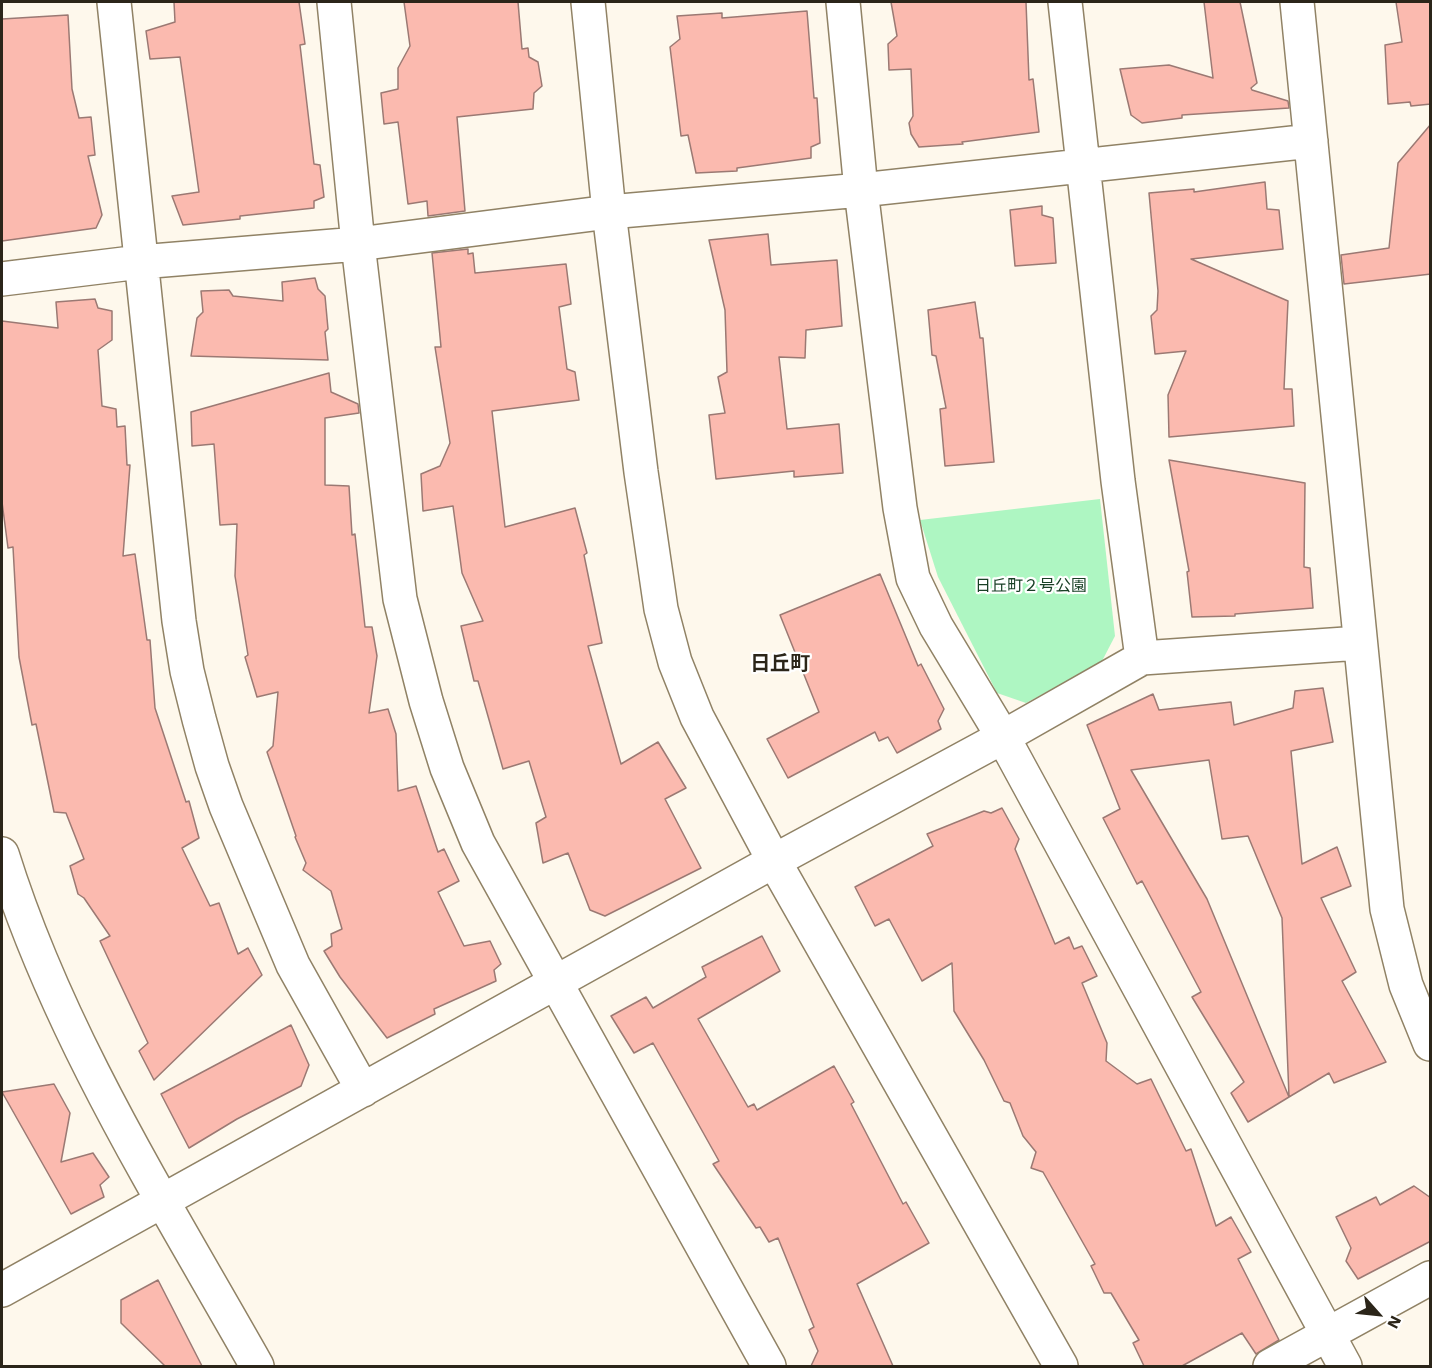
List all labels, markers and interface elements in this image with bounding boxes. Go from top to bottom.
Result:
park label: 日丘町２号公園 [975,576,1087,596]
district label: 日丘町 [750,652,810,676]
north arrow [1348,1284,1408,1344]
text: N [1383,1313,1406,1332]

